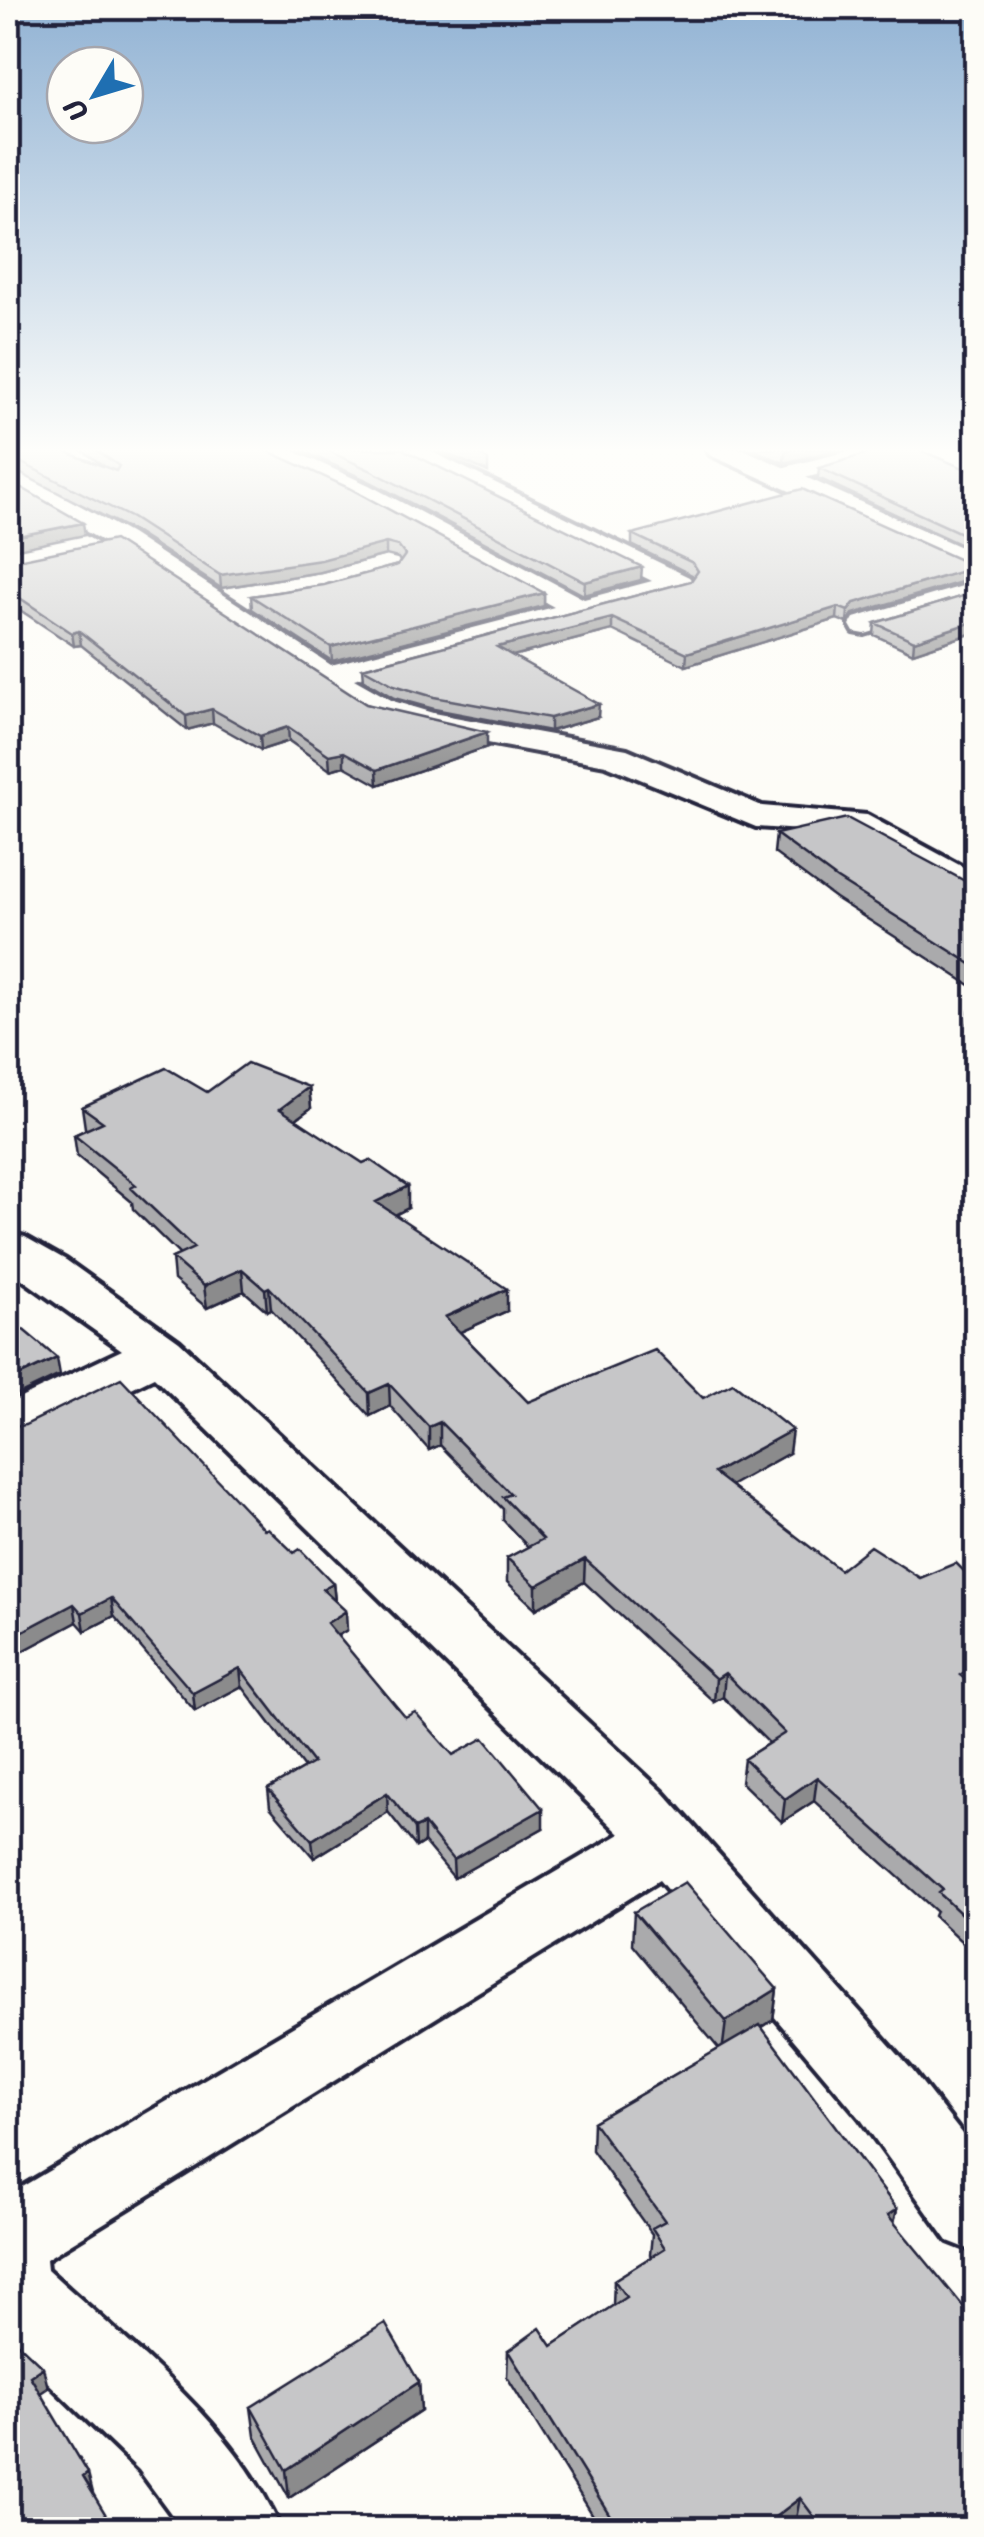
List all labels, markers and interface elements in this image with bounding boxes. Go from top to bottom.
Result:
north arrow [45,45,145,145]
text: U [50,87,101,132]

